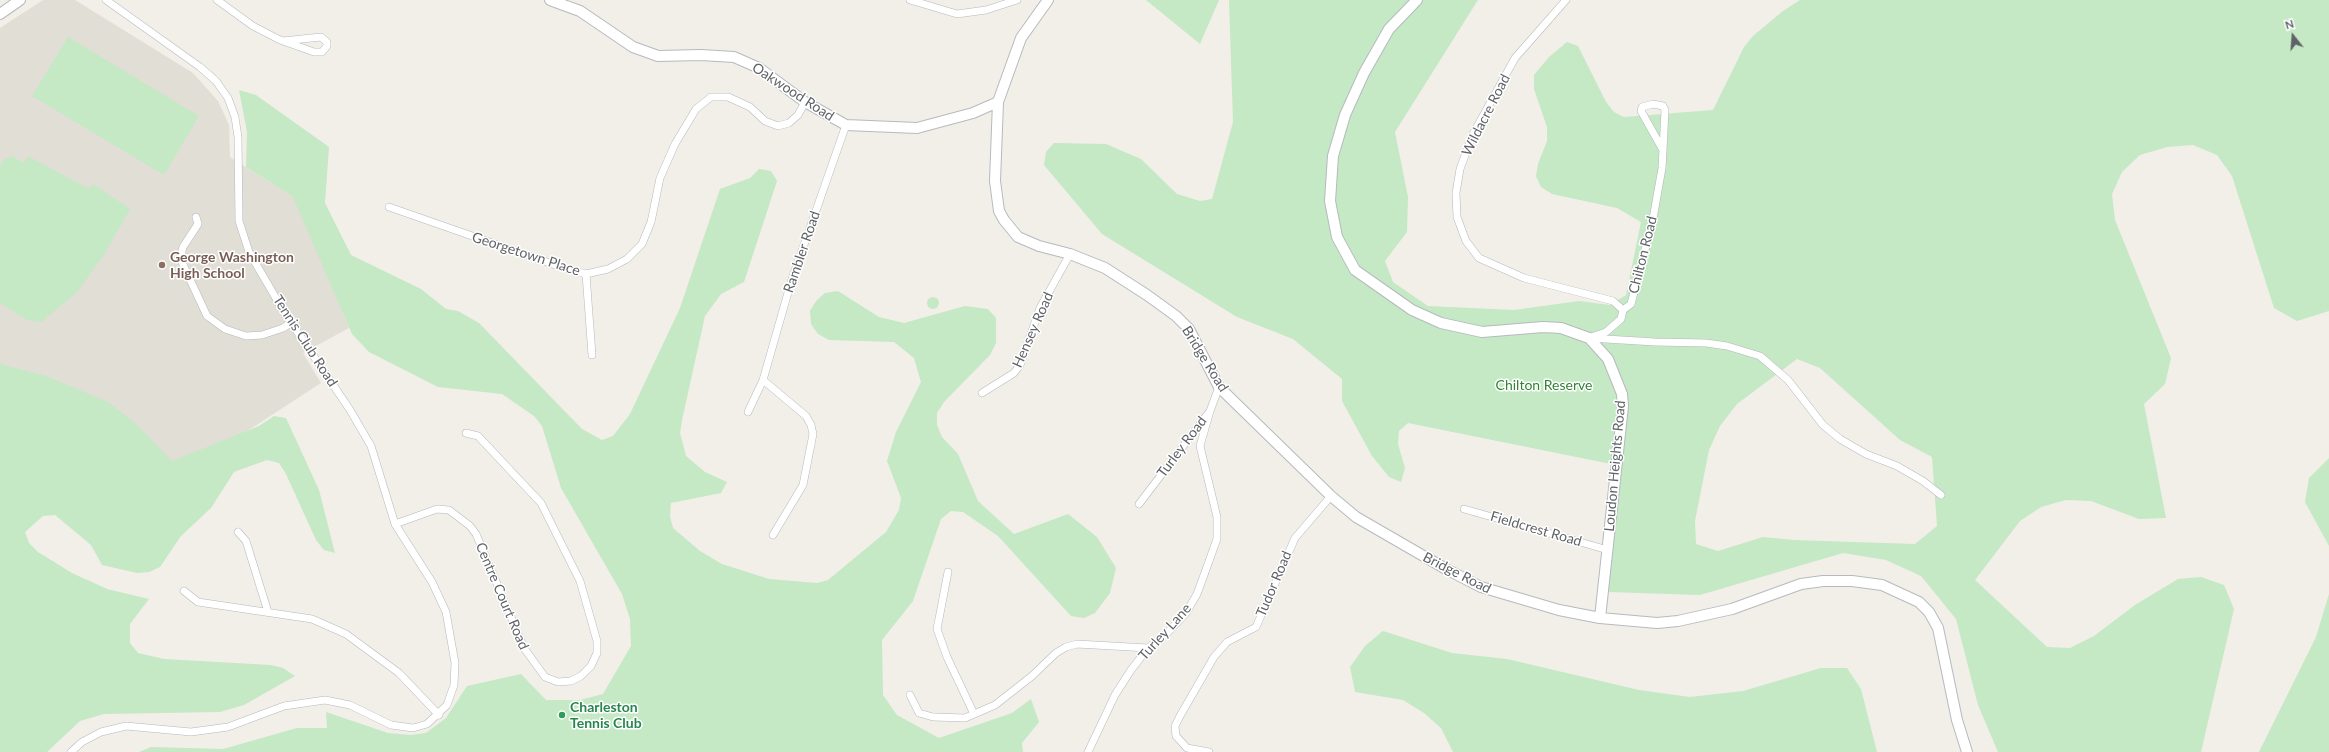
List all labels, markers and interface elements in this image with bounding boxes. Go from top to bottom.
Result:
north arrow [2273,16,2313,56]
text: N [2283,17,2295,32]
street label: Oakwood Road [749,59,837,125]
street label: Wildacre Road [1458,71,1514,159]
street label: Rambler Road [780,209,824,295]
street label: Chilton Road [1625,215,1661,295]
street label: Georgetown Place [470,229,582,279]
place label: George Washington High School [170,249,294,282]
marker: George Washington High School [157,260,167,270]
street label: Hensey Road [1009,290,1057,370]
street label: Tennis Club Road [269,292,341,390]
street label: Bridge Road [1178,323,1232,395]
park label: Chilton Reserve [1496,377,1592,393]
street label: Loudon Heights Road [1601,400,1629,532]
street label: Turley Road [1154,413,1210,481]
street label: Fieldcrest Road [1488,508,1584,550]
street label: Centre Court Road [472,540,532,652]
street label: Tudor Road [1253,548,1295,620]
street label: Bridge Road [1420,549,1494,597]
street label: Turley Lane [1135,600,1195,664]
place label: Charleston Tennis Club [570,699,642,732]
marker: Charleston Tennis Club [557,710,567,720]

